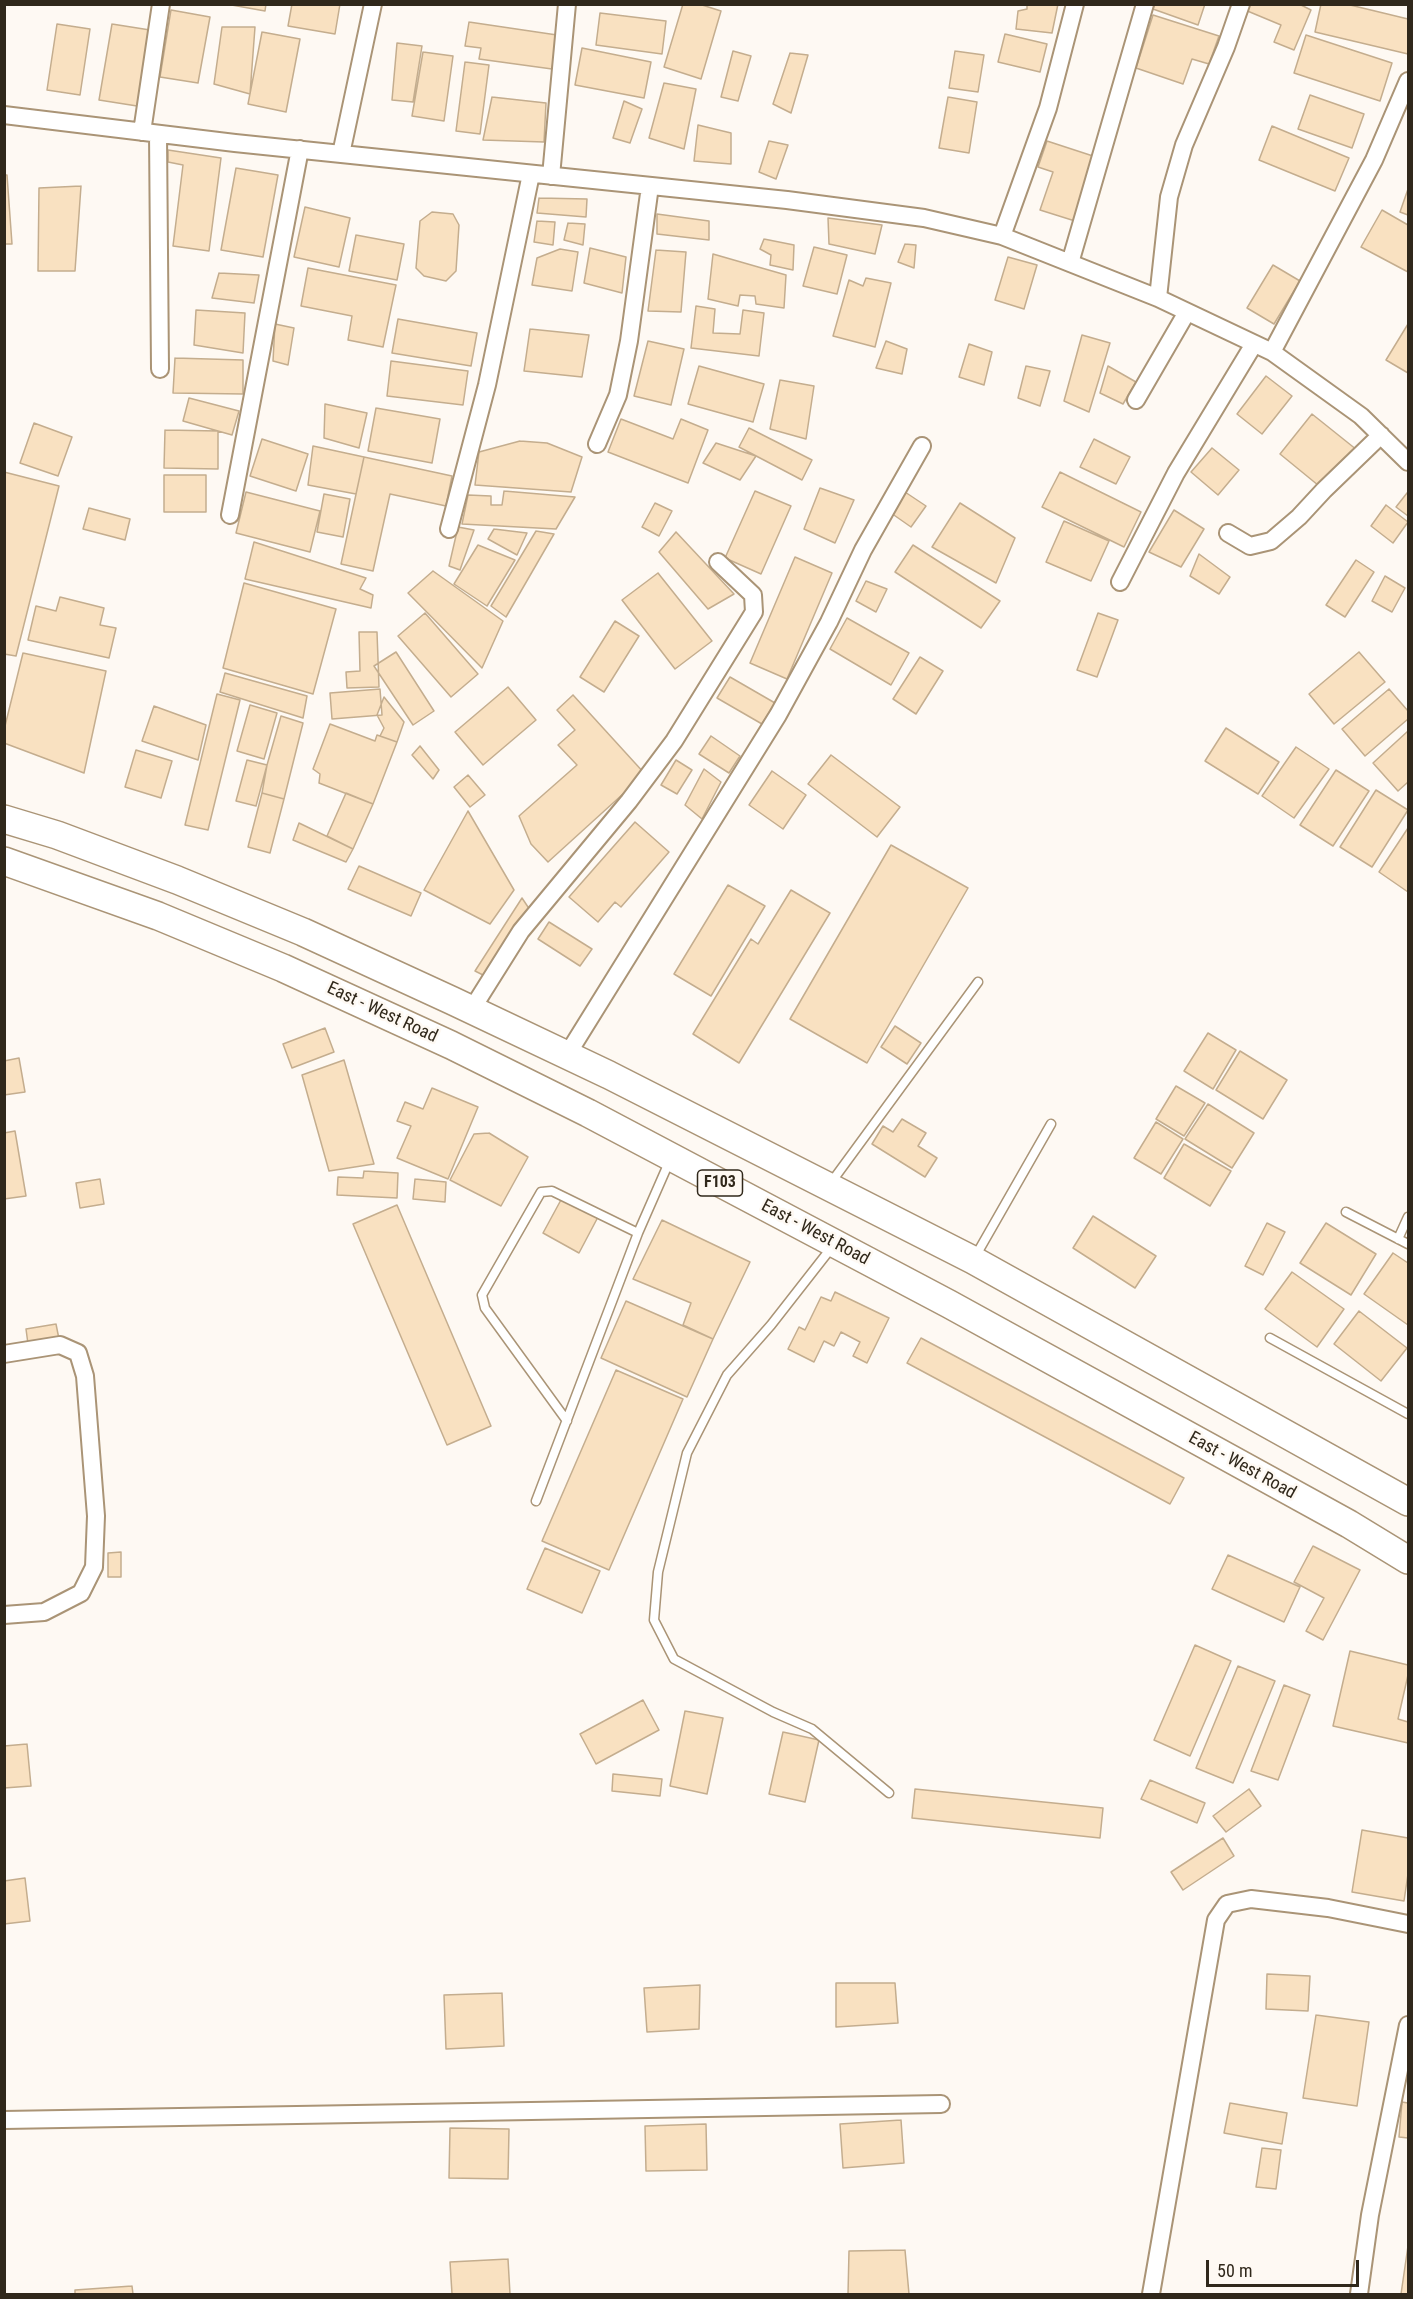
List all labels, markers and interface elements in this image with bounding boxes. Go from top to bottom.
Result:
street label: East - West Road [323,978,441,1048]
road number: F103 [698,1170,742,1196]
street label: East - West Road [757,1195,873,1271]
street label: East - West Road [1184,1428,1300,1504]
scale bar [1209,2248,1362,2286]
text: 50 m [1217,2260,1252,2281]

